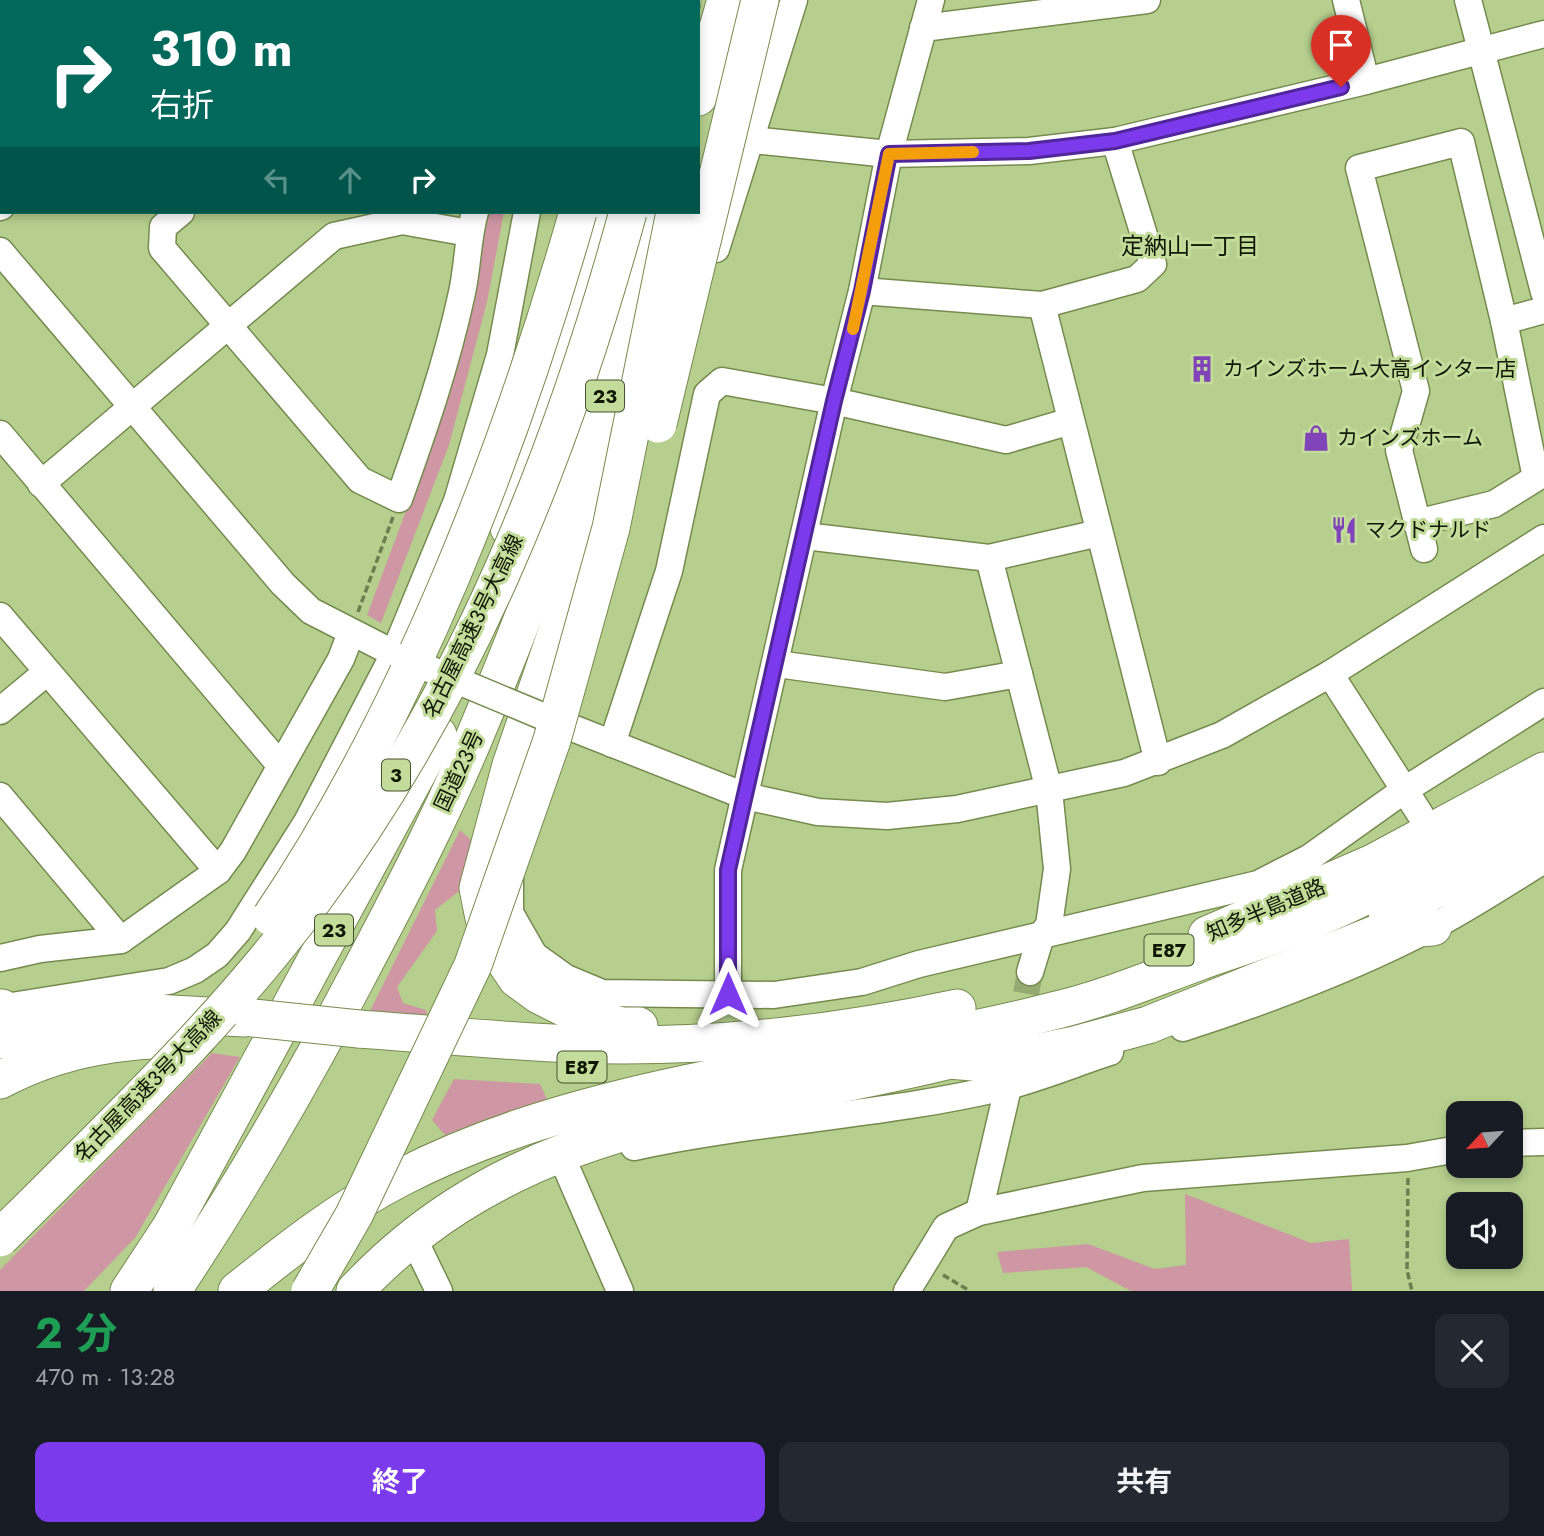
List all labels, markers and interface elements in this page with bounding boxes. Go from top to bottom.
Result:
text: 310 m [150,14,293,84]
pin [1311,15,1371,87]
icon: arrive [1322,26,1360,64]
icon: right [35,28,126,119]
text: 右折 [150,82,214,128]
icon: left [258,161,296,199]
icon: ahead [331,161,369,199]
icon: right [404,161,442,199]
district label: 定納山一丁目 [1121,229,1259,263]
building icon: カインズホーム大高インター店 [1187,354,1217,384]
place label: カインズホーム大高インター店 [1223,354,1516,384]
road number: 23 [586,380,624,412]
shop icon: カインズホーム [1301,423,1331,453]
place label: カインズホーム [1337,423,1483,453]
restaurant icon: マクドナルド [1329,515,1359,545]
place label: マクドナルド [1365,515,1491,545]
street label: 名古屋高速3号大高線 [416,529,530,723]
street label: 国道23号 [427,725,491,817]
road number: 3 [382,760,410,790]
street label: 知多半島道路 [1202,872,1330,948]
road number: 23 [315,914,353,946]
road number: E87 [1144,934,1194,966]
position arrow [691,957,765,1031]
street label: 名古屋高速3号大高線 [68,1003,228,1169]
road number: E87 [558,1051,606,1082]
north arrow [1446,1101,1522,1178]
map controls [1446,1101,1523,1269]
button: sound [1446,1192,1523,1269]
text: 2 分 [35,1303,117,1364]
button: close [1435,1314,1509,1388]
text: 470 m · 13:28 [35,1360,175,1394]
button: 終了 [35,1442,765,1522]
button: 共有 [779,1442,1509,1522]

